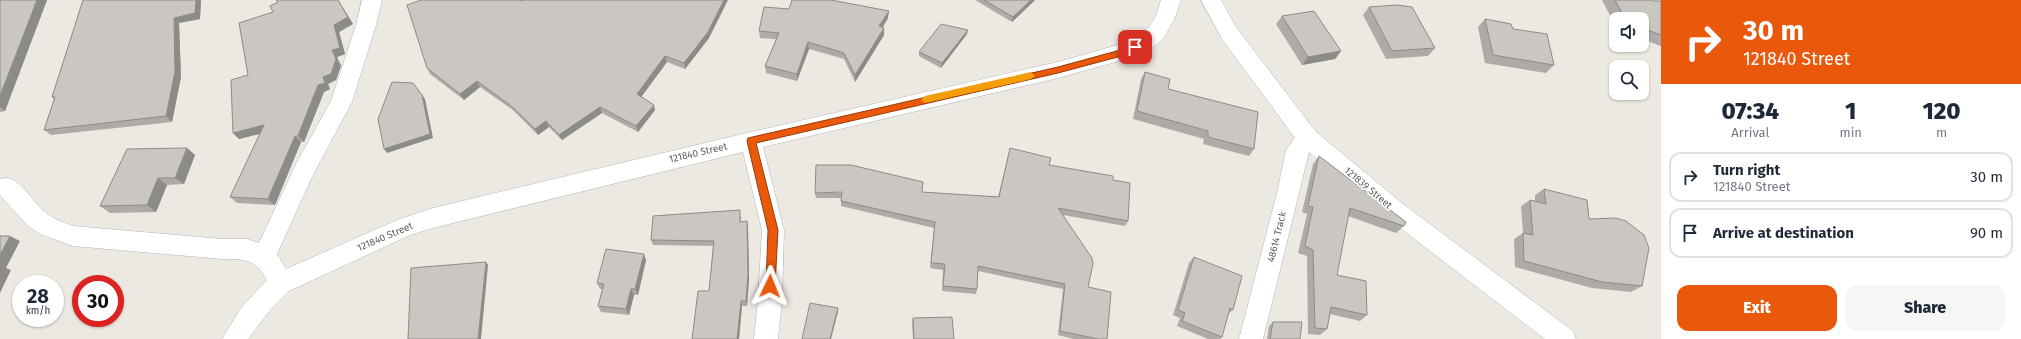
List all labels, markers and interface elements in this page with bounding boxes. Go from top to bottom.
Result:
map controls [1609,12,1649,100]
button: sound [1609,12,1649,52]
text: 30 m [1743,14,1804,47]
icon: right [1677,16,1729,68]
pin [1118,30,1152,64]
icon: arrive [1124,36,1146,58]
text: 121840 Street [1743,48,1850,70]
button: search [1609,60,1649,100]
text: 07:34 [1721,97,1779,125]
text: 1 [1845,97,1856,125]
text: 120 [1922,97,1961,125]
text: Arrival [1731,125,1769,140]
text: min [1840,125,1862,140]
text: m [1936,125,1947,140]
street label: 121840 Street [668,140,729,166]
text: Turn right [1713,161,1780,179]
street label: 121839 Street [1342,165,1395,212]
icon: right [1679,166,1701,188]
text: 30 m [1970,168,2003,186]
text: 121840 Street [1713,179,1790,194]
street label: 48614 Track [1265,210,1289,264]
street label: 121840 Street [355,220,415,254]
icon: arrive [1679,222,1701,244]
text: Arrive at destination [1713,224,1854,242]
text: 90 m [1970,224,2003,242]
position arrow [749,265,791,307]
speed limit sign: 30 [72,275,124,327]
text: 28 [27,284,49,308]
button: Exit [1677,285,1837,331]
button: Share [1845,285,2005,331]
text: km/h [26,305,50,317]

